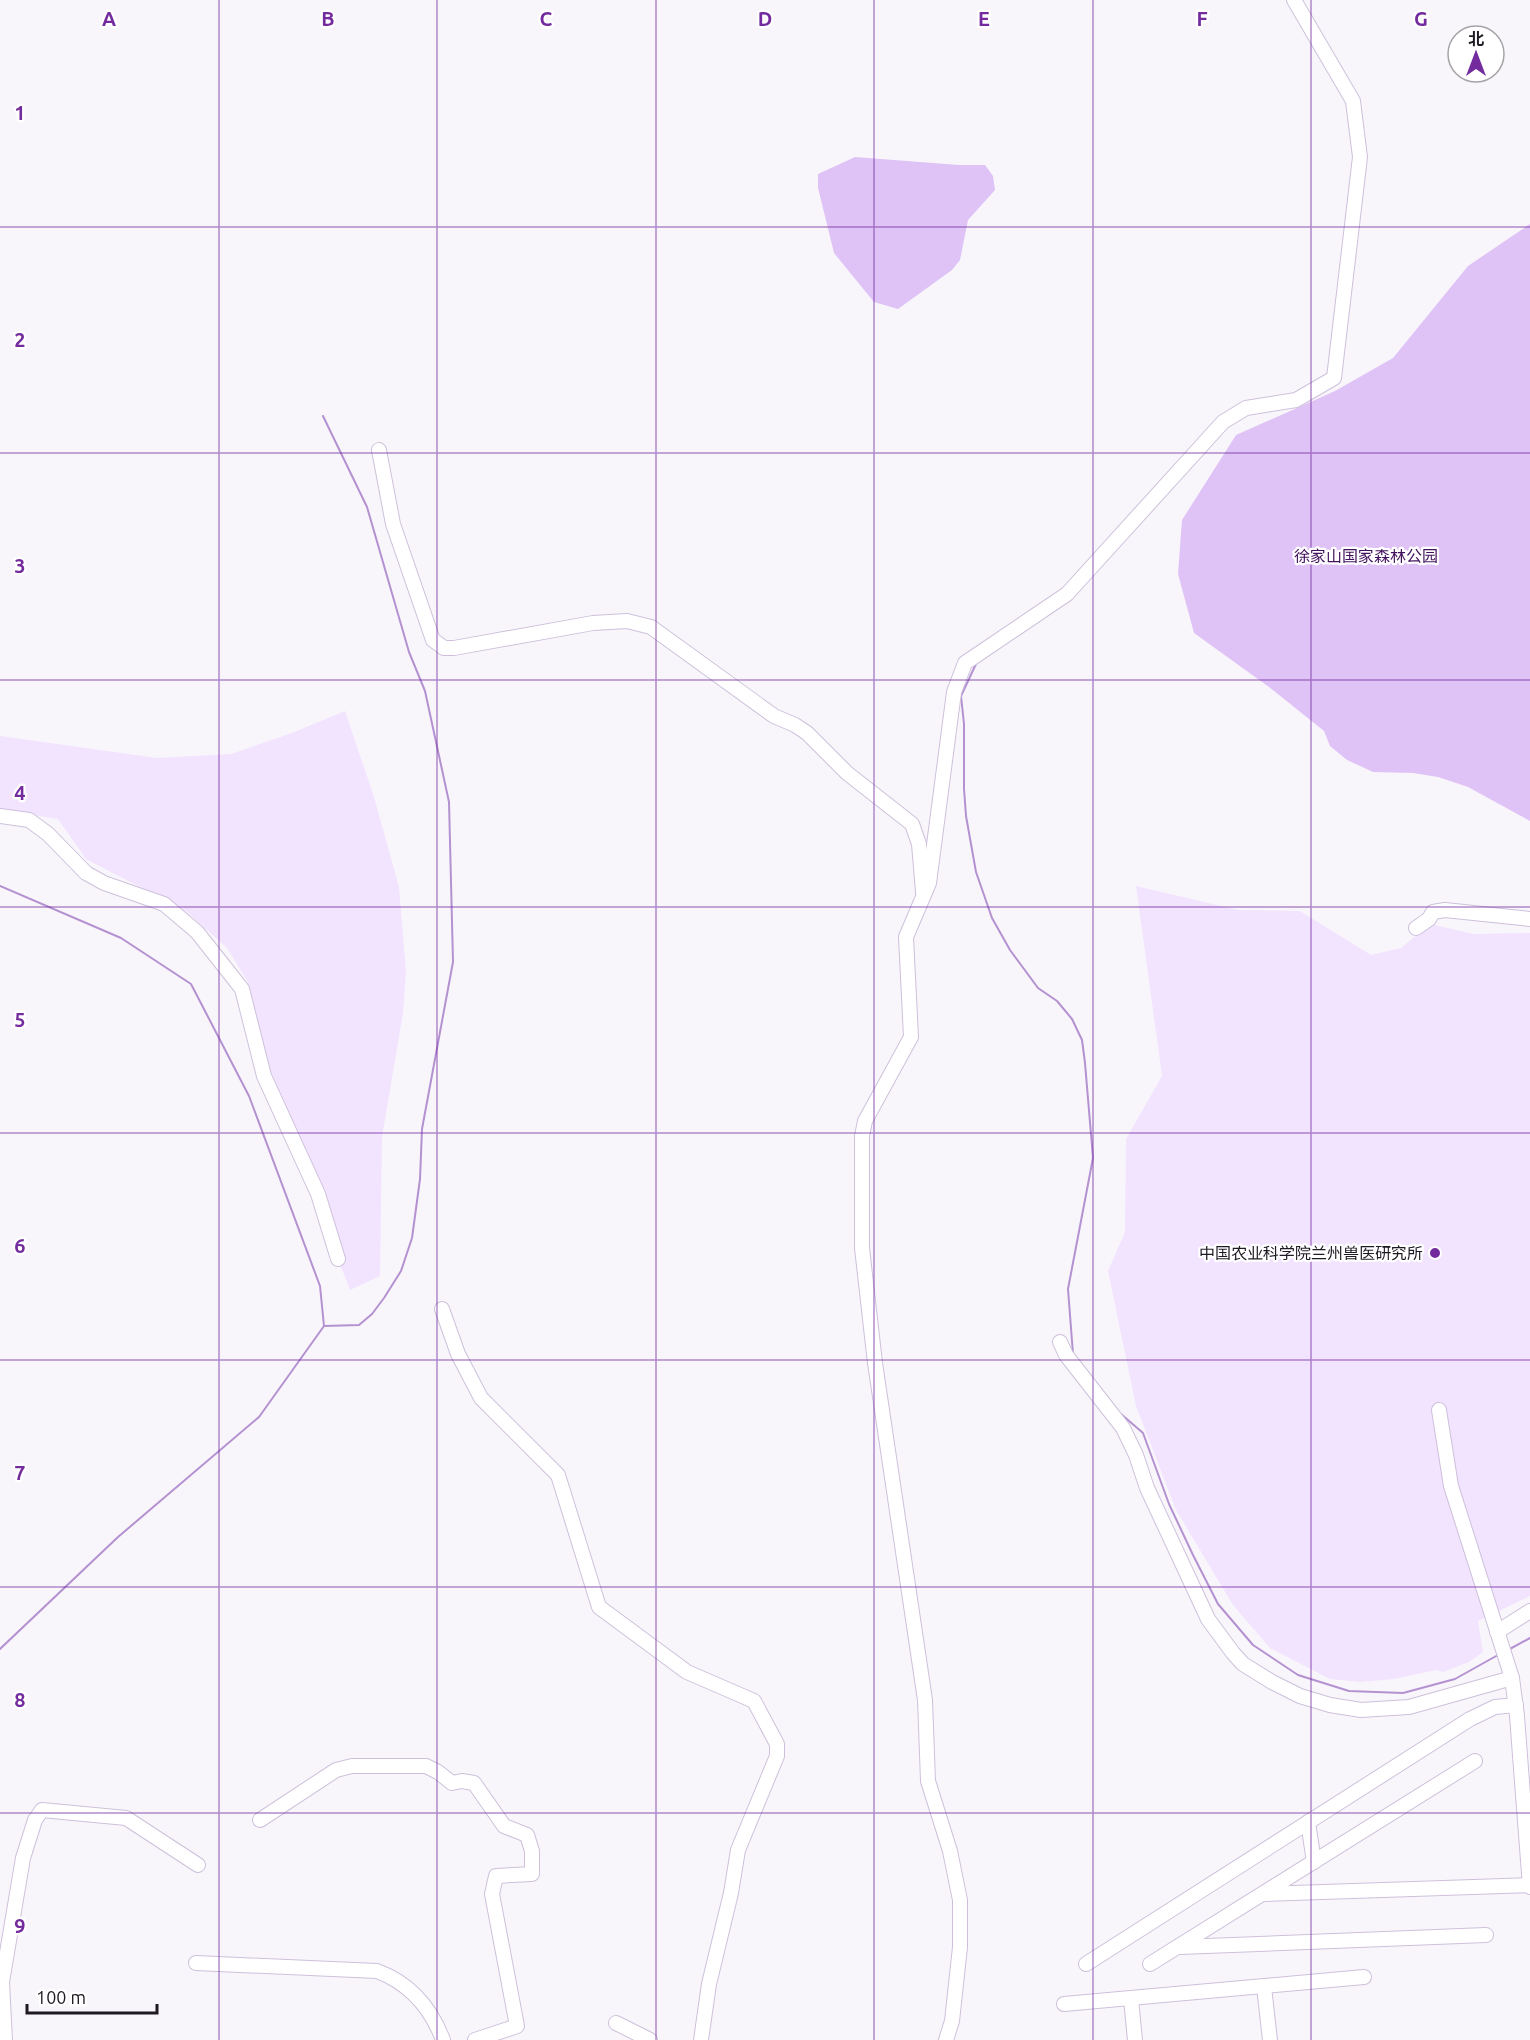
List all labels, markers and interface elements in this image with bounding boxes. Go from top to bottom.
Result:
text: A [102,7,116,30]
text: B [321,7,335,30]
text: C [540,7,553,30]
text: D [758,7,772,30]
text: E [978,7,990,30]
text: F [1196,7,1208,30]
text: G [1414,7,1428,30]
north arrow [1446,24,1506,84]
text: 北 [1468,30,1484,48]
text: 1 [14,101,26,124]
text: 2 [14,328,26,351]
park label: 徐家山国家森林公园 [1294,547,1438,565]
text: 3 [14,554,26,577]
text: 4 [14,781,26,804]
text: 5 [14,1008,26,1031]
text: 6 [14,1234,26,1257]
place label: 中国农业科学院兰州兽医研究所 [1199,1244,1423,1262]
marker: 中国农业科学院兰州兽医研究所 [1428,1246,1442,1260]
text: 7 [14,1461,26,1484]
text: 8 [14,1688,26,1711]
text: 9 [14,1914,26,1937]
scale bar [27,1977,158,2015]
text: 100 m [36,1987,86,2007]

